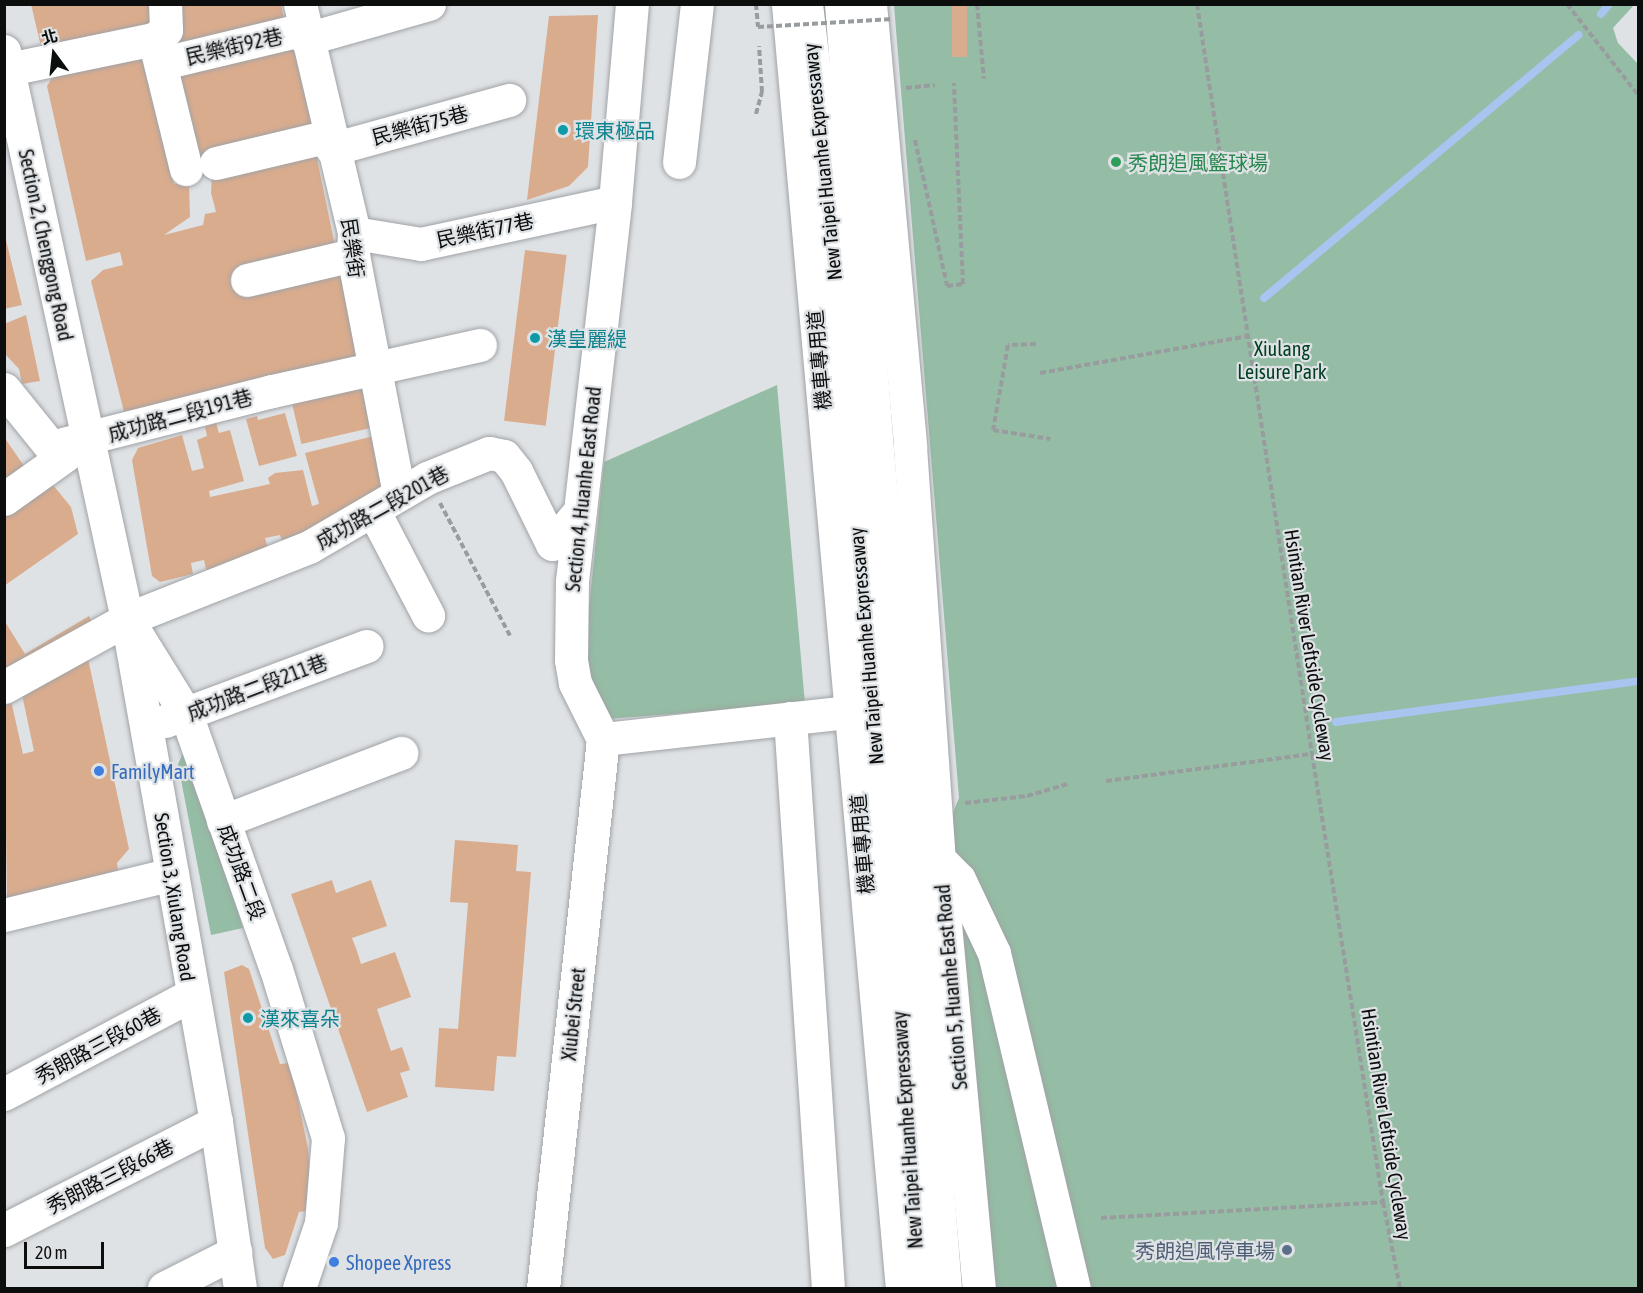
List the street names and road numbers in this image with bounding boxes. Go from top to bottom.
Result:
street label: 民樂街92巷 [183,23,285,69]
street label: New Taipei Huanhe Expressaway [798,42,846,282]
street label: 民樂街75巷 [369,101,471,149]
street label: Section 2, Chenggong Road [14,147,78,343]
street label: 民樂街77巷 [434,208,536,252]
street label: 民樂街 [337,217,369,279]
street label: 機車專用道 [803,309,835,411]
street label: 成功路二段191巷 [105,384,255,446]
street label: Section 4, Huanhe East Road [560,385,606,593]
street label: 成功路二段201巷 [311,461,453,553]
street label: New Taipei Huanhe Expressaway [844,526,888,766]
street label: Hsintian River Leftside Cycleway [1280,527,1340,763]
street label: 成功路二段211巷 [184,649,330,725]
street label: 機車專用道 [846,793,878,895]
street label: Section 3, Xiulang Road [150,811,200,983]
street label: 成功路二段 [214,821,270,923]
street label: Section 5, Huanhe East Road [930,883,972,1091]
street label: Xiubei Street [556,966,590,1062]
street label: 秀朗路三段60巷 [31,1002,165,1088]
street label: Hsintian River Leftside Cycleway [1357,1006,1417,1242]
street label: New Taipei Huanhe Expressaway [887,1010,927,1250]
street label: 秀朗路三段66巷 [43,1134,177,1218]

